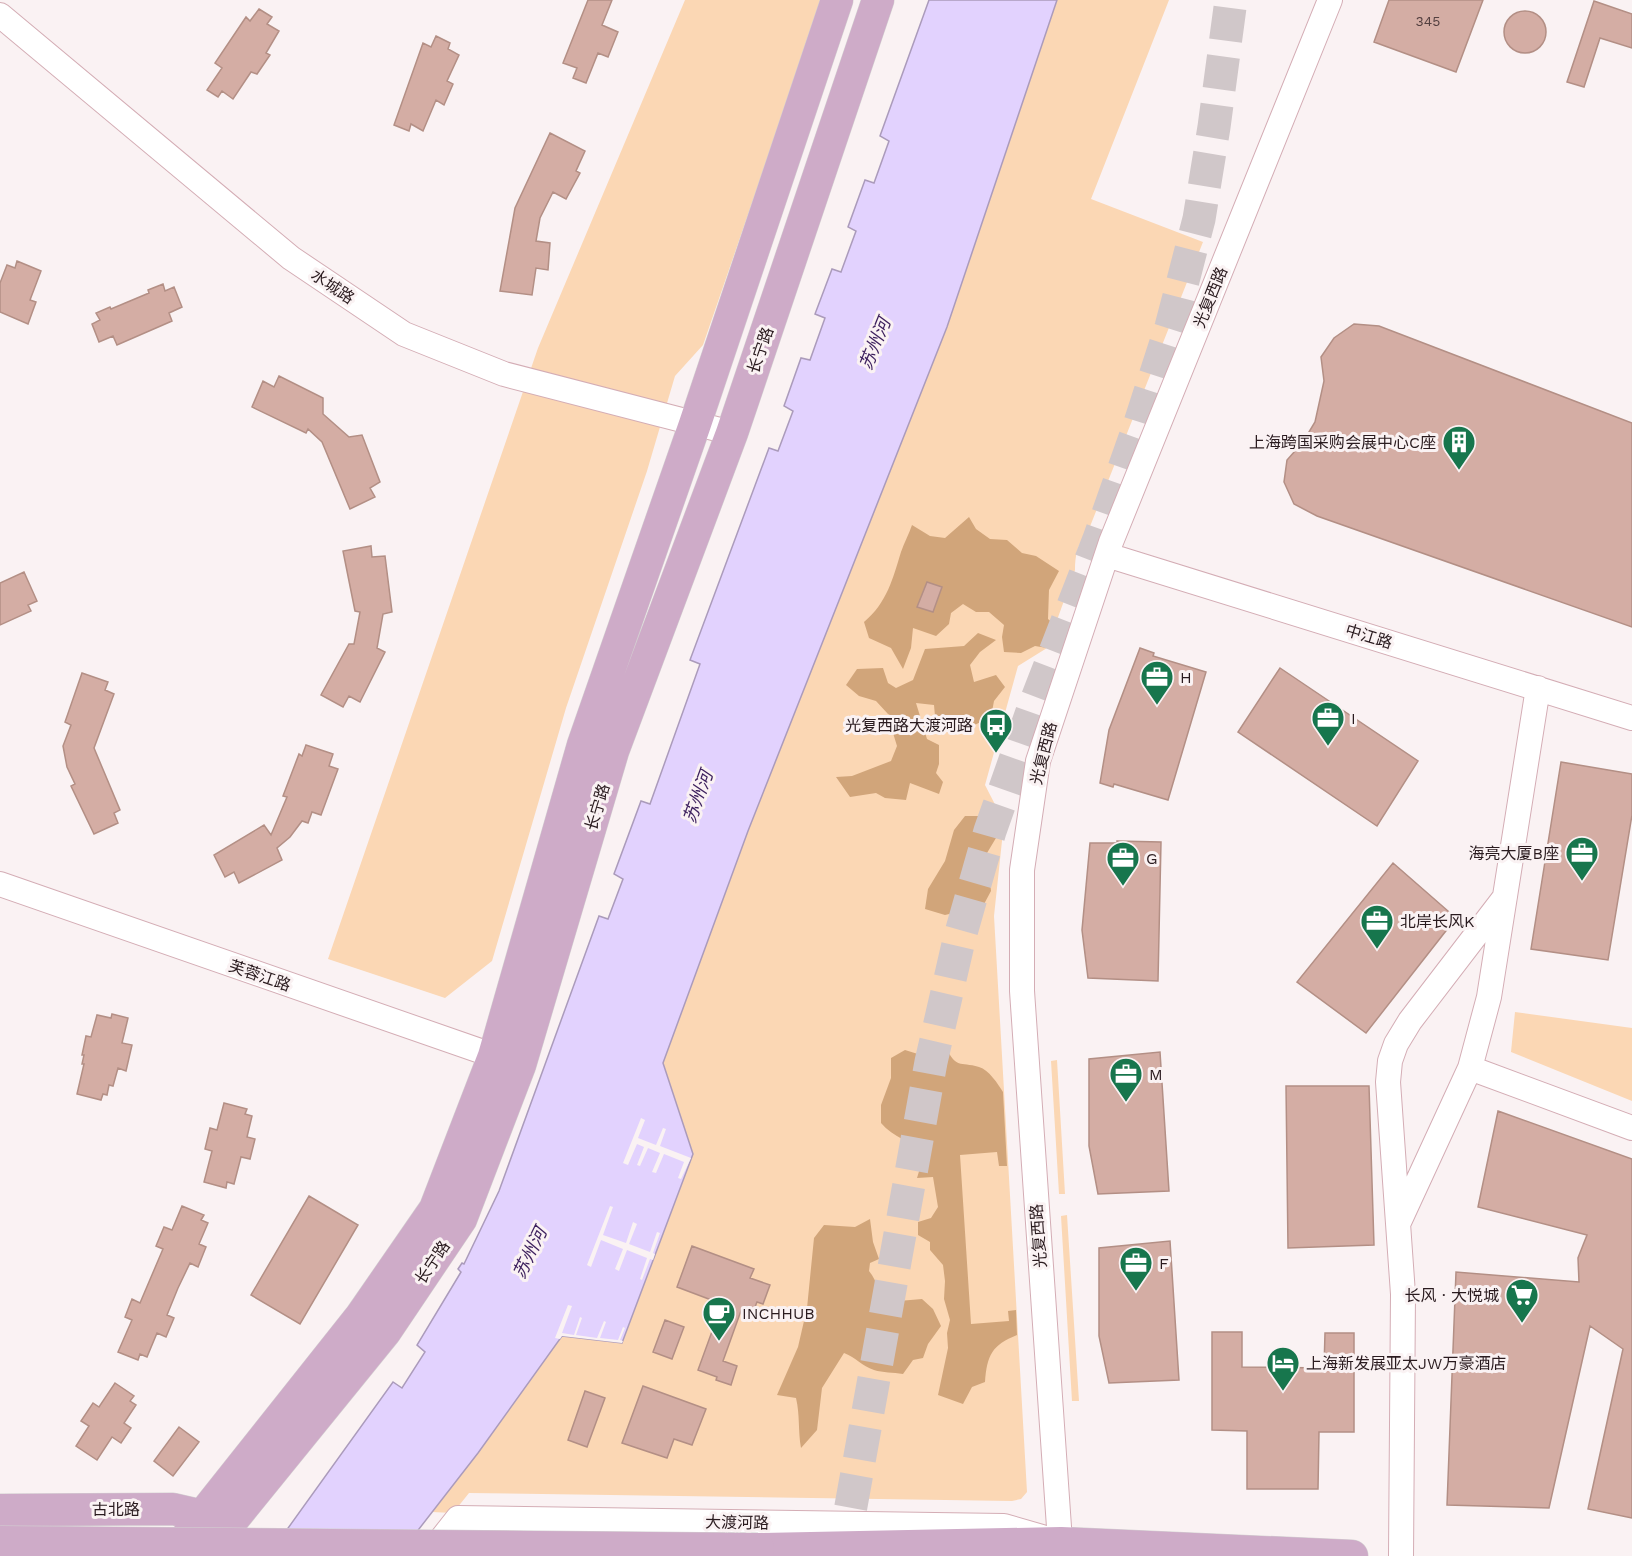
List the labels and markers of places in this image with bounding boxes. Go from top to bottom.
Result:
building icon: 上海跨国采购会展中心C座 [1441,424,1477,471]
place label: 上海跨国采购会展中心C座 [1249,433,1436,452]
office icon: H [1139,659,1175,706]
place label: H [1180,668,1192,687]
office icon: I [1310,700,1346,747]
bus stop icon: 光复西路大渡河路 [978,707,1014,754]
place label: I [1351,709,1356,728]
place label: 光复西路大渡河路 [845,716,973,735]
office icon: 海亮大厦B座 [1564,835,1600,882]
office icon: G [1105,840,1141,887]
place label: 海亮大厦B座 [1469,844,1559,863]
place label: G [1146,849,1158,868]
office icon: 北岸长风K [1359,903,1395,950]
place label: 北岸长风K [1400,912,1475,931]
office icon: M [1108,1056,1144,1103]
place label: M [1149,1065,1163,1084]
office icon: F [1118,1245,1154,1292]
place label: F [1159,1254,1169,1273]
supermarket icon: 长风 · 大悦城 [1504,1277,1540,1324]
place label: 长风 · 大悦城 [1404,1286,1499,1305]
cafe icon: INCHHUB [701,1295,737,1342]
place label: INCHHUB [742,1304,815,1323]
hotel icon: 上海新发展亚太JW万豪酒店 [1265,1345,1301,1392]
place label: 上海新发展亚太JW万豪酒店 [1306,1354,1506,1373]

